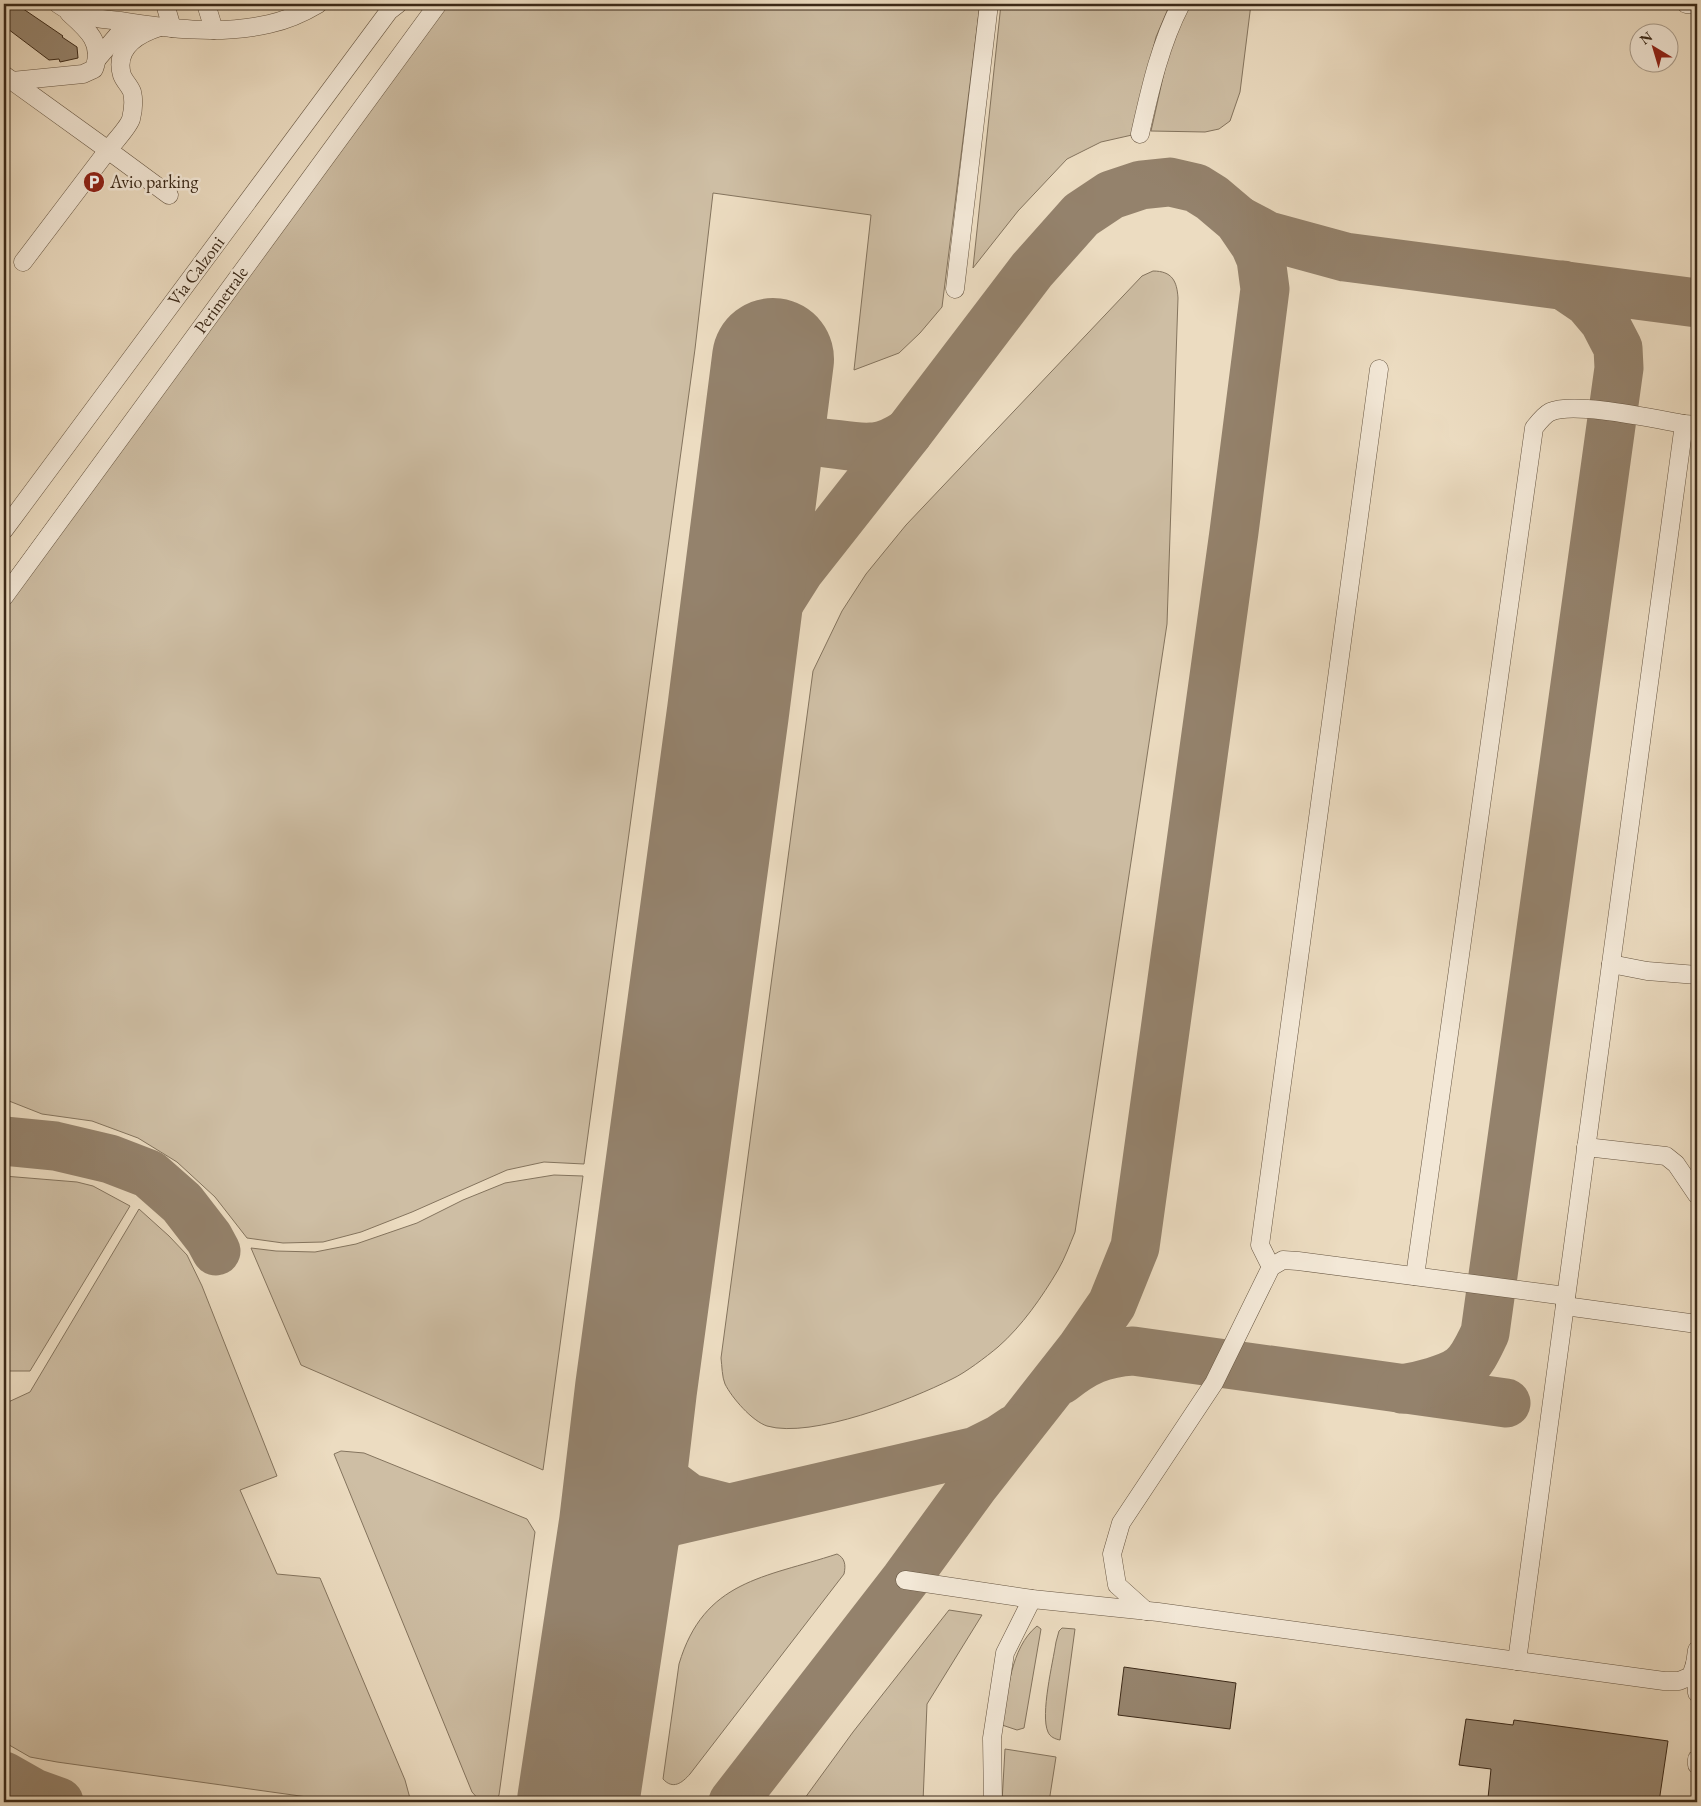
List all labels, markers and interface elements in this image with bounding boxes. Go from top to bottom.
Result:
north arrow [1628,22,1678,72]
text: N [1636,27,1657,48]
parking icon: Avio parking [82,170,106,194]
place label: Avio parking [109,170,199,193]
street label: Via Calzoni [162,231,229,310]
street label: Perimetrale [188,262,253,338]

